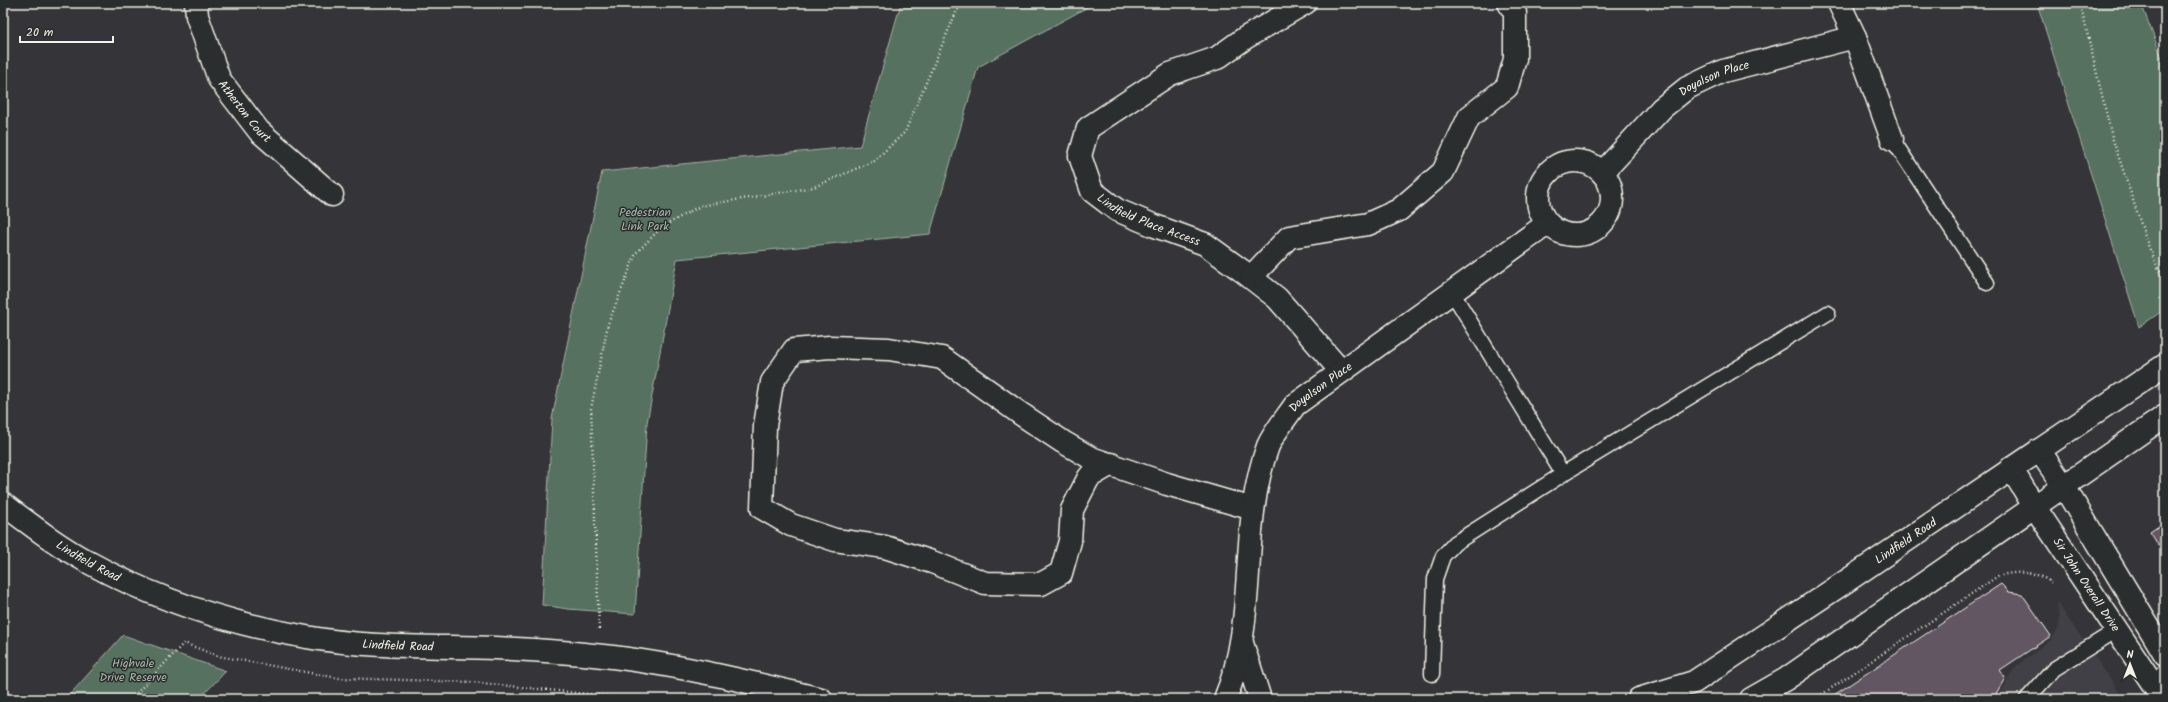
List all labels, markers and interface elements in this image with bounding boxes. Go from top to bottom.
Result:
scale bar [20,18,113,44]
text: 20 m [26,23,54,42]
street label: Doyalson Place [1675,55,1752,101]
street label: Atherton Court [213,76,275,148]
street label: Lindfield Place Access [1093,189,1203,251]
park label: Pedestrian Link Park [619,203,671,236]
street label: Doyalson Place [1284,357,1357,416]
street label: Lindfield Road [1871,513,1942,569]
street label: Sir John Overall Drive [2048,534,2125,636]
street label: Lindfield Road [52,536,125,588]
street label: Lindfield Road [362,635,435,657]
north arrow [2110,644,2150,684]
text: N [2127,646,2134,664]
park label: Highvale Drive Reserve [99,654,167,687]

